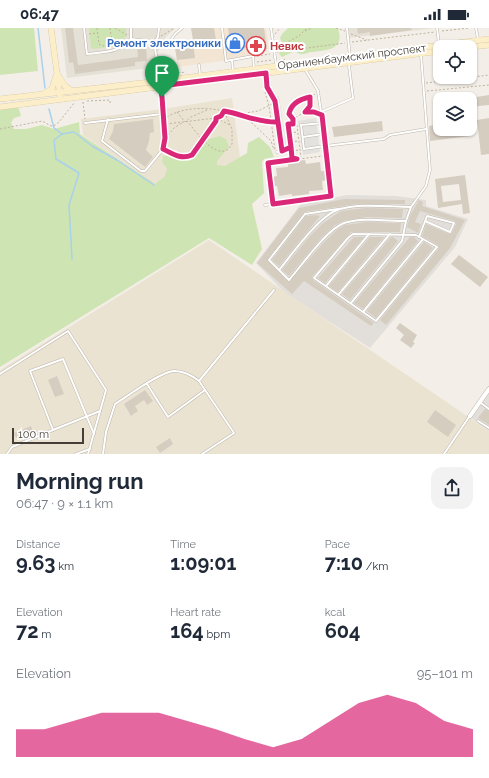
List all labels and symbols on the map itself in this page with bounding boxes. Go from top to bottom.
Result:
shop icon: Ремонт электроники [224,32,246,54]
pharmacy icon: Невис [245,35,267,57]
place label: Ремонт электроники [107,37,221,50]
place label: Невис [270,40,304,53]
street label: Ораниенбаумский проспект [277,41,428,73]
pin [145,56,179,97]
scale bar [12,426,84,445]

